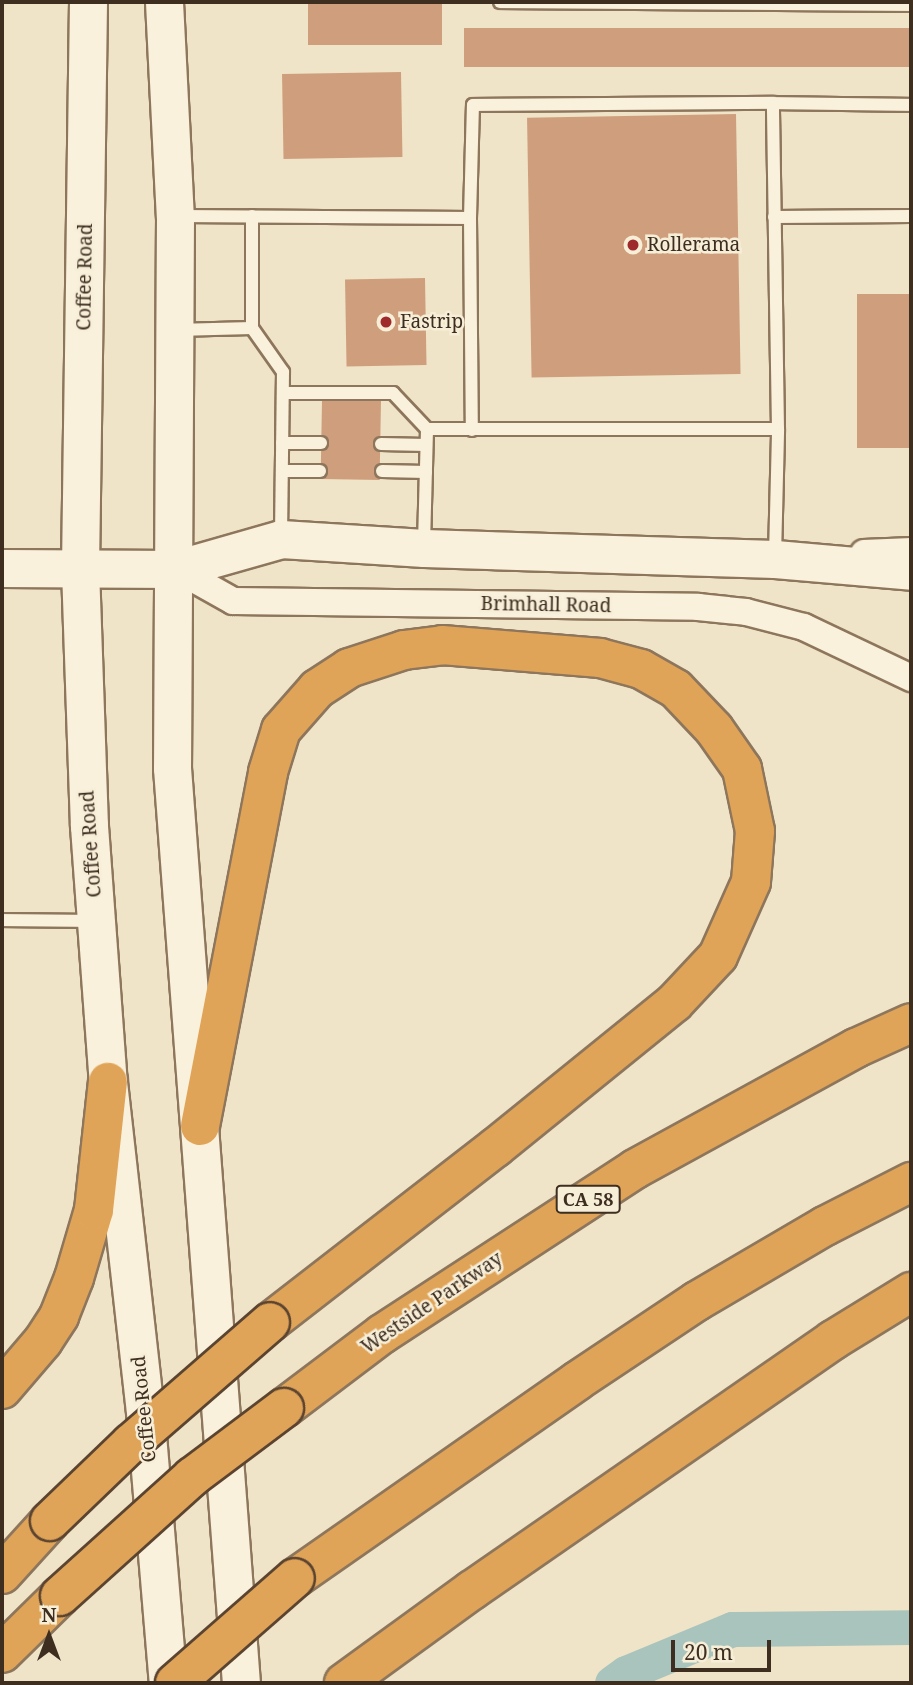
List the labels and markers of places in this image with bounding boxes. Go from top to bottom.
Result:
place label: Rollerama [647,234,740,256]
marker: Rollerama [625,237,641,253]
place label: Fastrip [400,311,463,333]
marker: Fastrip [378,314,394,330]

